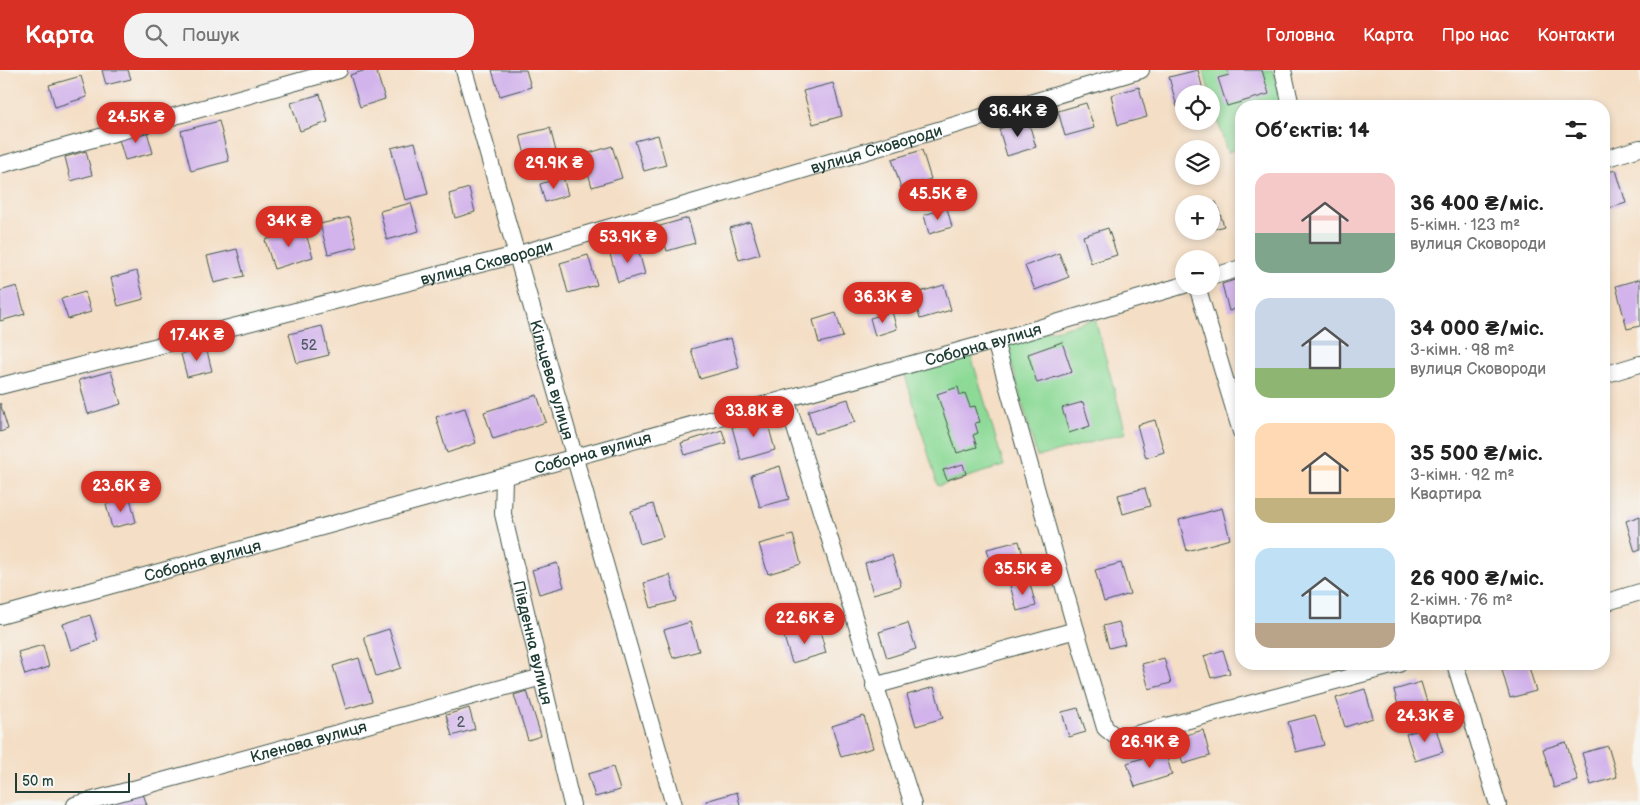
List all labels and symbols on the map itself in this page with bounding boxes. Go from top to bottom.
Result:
pin: 36.4K ₴ [972,96,1064,138]
pin: 24.5K ₴ [90,102,182,144]
street label: вулиця Сковороди [809,121,945,178]
pin: 29.9K ₴ [508,148,600,190]
pin: 45.5K ₴ [892,178,984,221]
pin: 34K ₴ [254,206,324,248]
pin: 53.9K ₴ [582,222,674,264]
street label: вулиця Сковороди [419,237,555,290]
pin: 36.3K ₴ [837,282,929,324]
street label: Кільцева вулиця [525,318,577,442]
pin: 17.4K ₴ [151,320,243,362]
street label: Соборна вулиця [923,320,1044,371]
house number: 52 [301,337,318,354]
pin: 33.8K ₴ [708,396,800,438]
street label: Соборна вулиця [533,428,654,479]
pin: 23.6K ₴ [75,470,167,513]
street label: Соборна вулиця [142,536,263,587]
pin: 35.5K ₴ [977,554,1069,596]
street label: Південна вулиця [508,579,556,707]
pin: 22.6K ₴ [759,602,851,645]
pin: 24.3K ₴ [1379,700,1471,743]
house number: 2 [457,714,466,731]
street label: Кленова вулиця [248,717,369,768]
pin: 26.9K ₴ [1104,726,1196,769]
scale bar [15,770,130,793]

